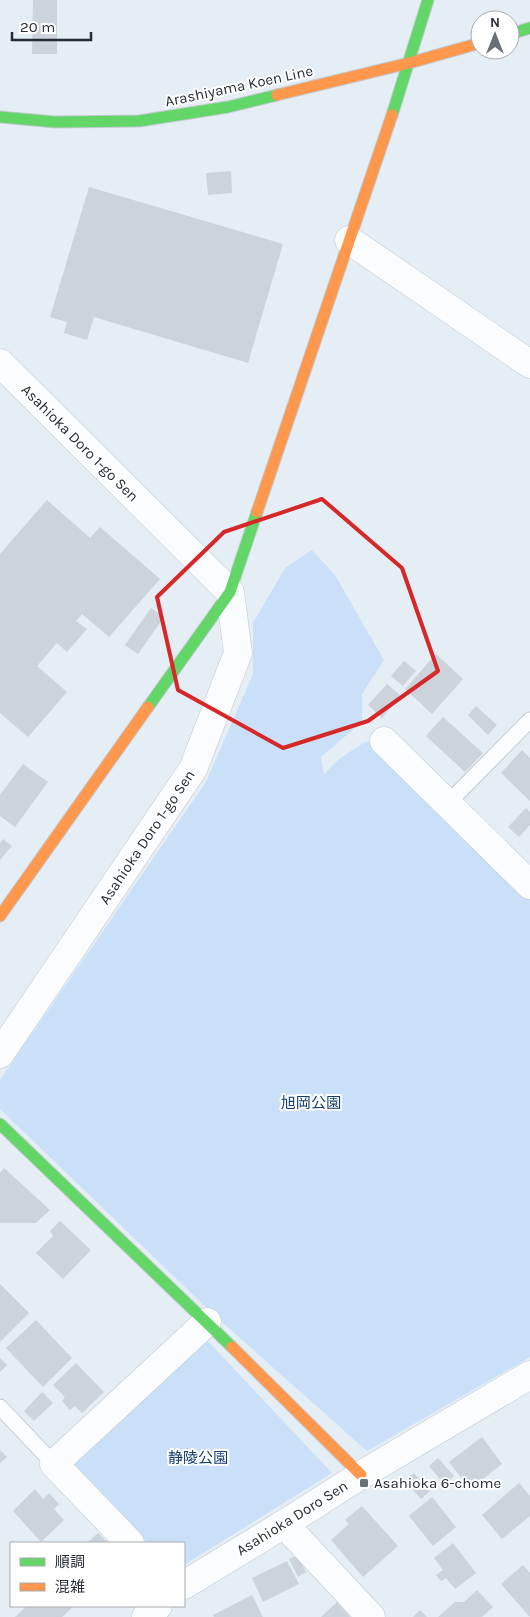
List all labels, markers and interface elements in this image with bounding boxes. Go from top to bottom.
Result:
scale bar [12,10,91,42]
north arrow [470,10,520,60]
text: N [490,14,500,31]
text: 20 m [20,18,55,36]
street label: Arashiyama Koen Line [163,62,315,110]
street label: Asahioka Doro 1-go Sen [18,381,142,505]
street label: Asahioka Doro 1-go Sen [95,766,199,908]
park label: 旭岡公園 [281,1094,341,1112]
park label: 静陵公園 [168,1449,228,1467]
place label: Asahioka 6-chome [374,1474,501,1492]
street label: Asahioka Doro Sen [233,1476,351,1560]
marker: Asahioka 6-chome [358,1477,370,1489]
legend [10,1542,185,1607]
text: 順調 [55,1553,85,1571]
text: 混雑 [55,1578,85,1596]

